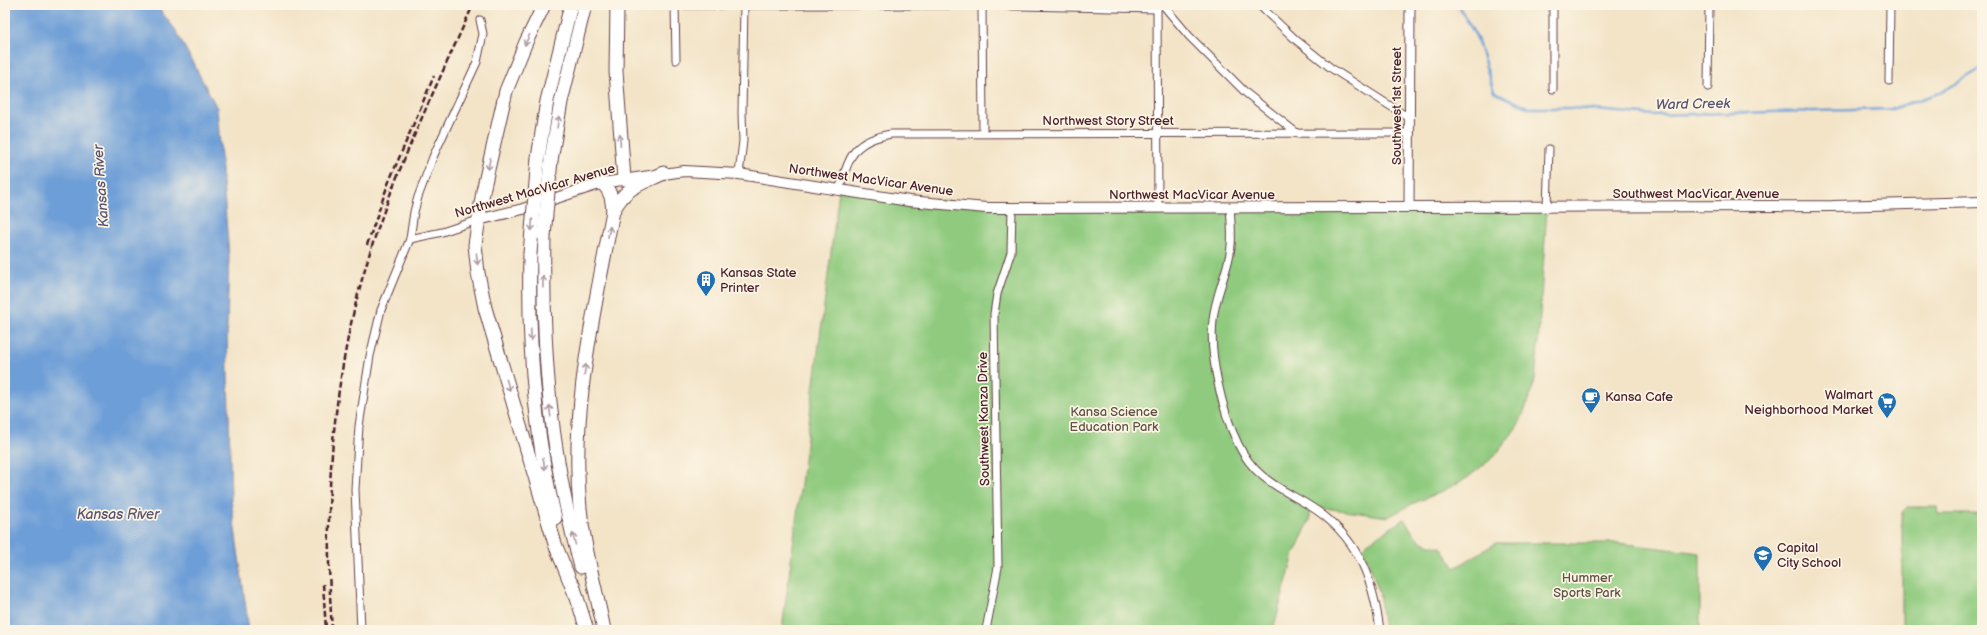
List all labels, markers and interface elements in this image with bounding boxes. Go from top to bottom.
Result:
one-way arrow [523,34,530,46]
street label: Southwest 1st Street [1389,47,1405,165]
water label: Ward Creek [1655,95,1732,113]
street label: Northwest Story Street [1042,113,1174,129]
one-way arrow [554,116,562,129]
one-way arrow [617,134,624,147]
water label: Kansas River [90,143,112,228]
one-way arrow [484,157,492,170]
street label: Northwest MacVicar Avenue [453,160,617,222]
street label: Northwest MacVicar Avenue [788,161,955,200]
street label: Southwest MacVicar Avenue [1613,186,1779,202]
street label: Northwest MacVicar Avenue [1109,187,1275,203]
one-way arrow [528,218,535,231]
one-way arrow [605,226,613,239]
one-way arrow [473,252,481,265]
place label: Kansas State Printer [720,265,797,296]
building icon: Kansas State Printer [695,269,717,297]
one-way arrow [539,276,547,289]
one-way arrow [527,328,534,341]
street label: Southwest Kanza Drive [975,352,993,486]
one-way arrow [581,364,589,377]
one-way arrow [504,378,512,391]
cafe icon: Kansa Cafe [1580,386,1602,414]
place label: Walmart Neighborhood Market [1744,387,1873,418]
place label: Kansa Cafe [1605,389,1673,405]
supermarket icon: Walmart Neighborhood Market [1876,391,1898,419]
park label: Kansa Science Education Park [1070,404,1159,435]
one-way arrow [546,405,554,418]
one-way arrow [540,457,548,470]
water label: Kansas River [77,506,160,523]
one-way arrow [569,533,577,546]
place label: Capital City School [1777,540,1841,571]
school or university icon: Capital City School [1752,544,1774,572]
park label: Hummer Sports Park [1553,570,1621,601]

